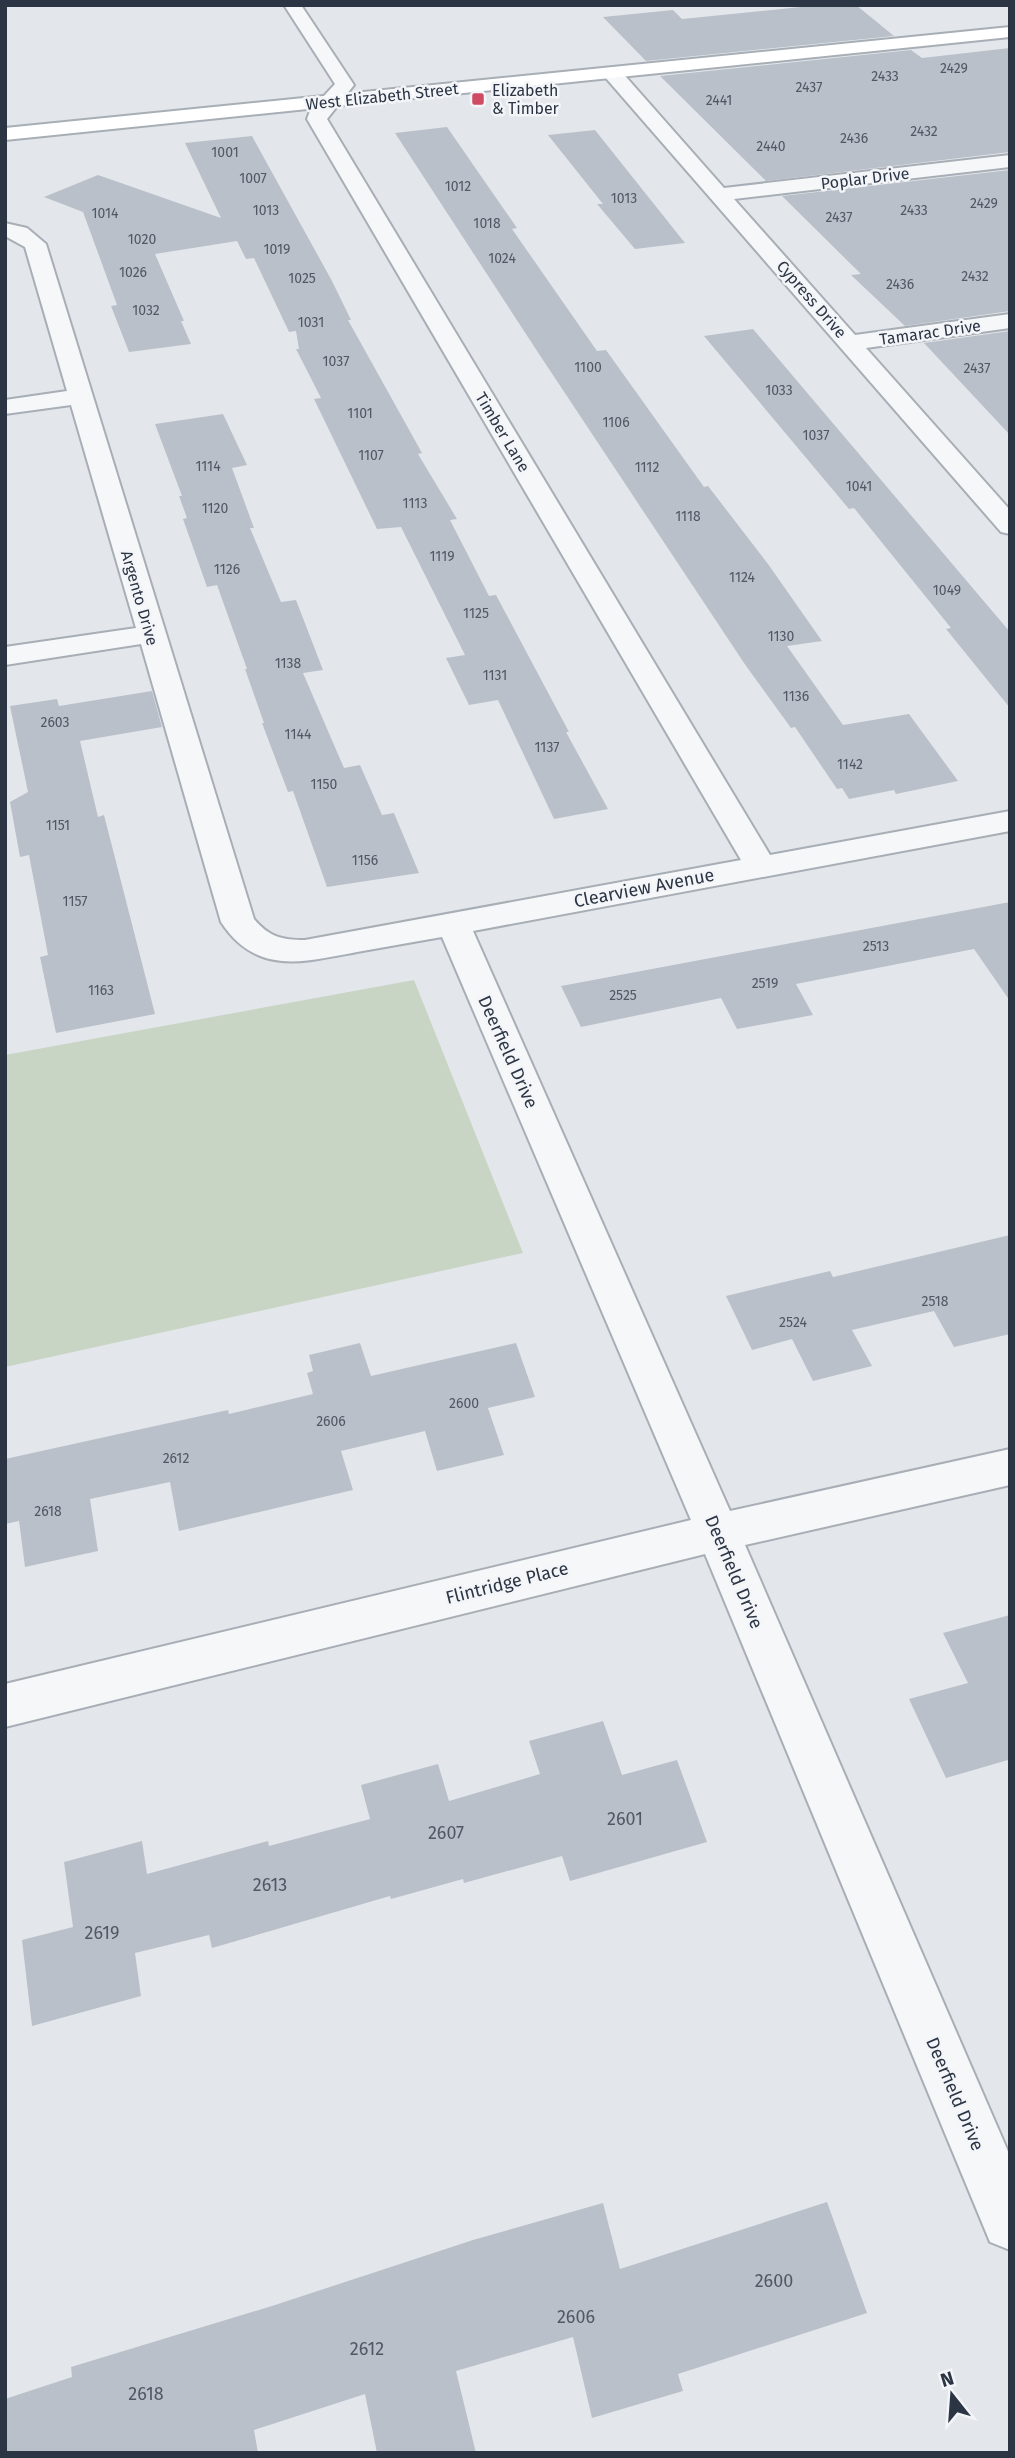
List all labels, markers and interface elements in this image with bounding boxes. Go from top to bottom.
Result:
house number: 2429 [940,60,968,77]
house number: 2433 [871,68,899,85]
street label: West Elizabeth Street [305,79,460,114]
house number: 2437 [796,79,822,96]
place label: Elizabeth & Timber [492,81,560,118]
marker: Elizabeth & Timber [470,91,486,107]
house number: 2441 [706,92,732,109]
house number: 2432 [910,123,938,140]
house number: 2436 [840,130,868,147]
house number: 2440 [756,138,786,155]
house number: 1001 [211,144,239,161]
street label: Poplar Drive [820,164,910,193]
house number: 1007 [239,170,267,187]
house number: 1012 [445,178,471,195]
house number: 1013 [611,190,637,207]
house number: 2429 [970,195,998,212]
house number: 1013 [253,202,279,219]
house number: 2433 [900,202,928,219]
house number: 1014 [91,205,119,222]
house number: 2437 [826,209,852,226]
house number: 1018 [473,215,501,232]
house number: 1020 [128,231,156,248]
house number: 1019 [264,241,290,258]
house number: 1024 [488,250,516,267]
street label: Cypress Drive [773,257,850,342]
house number: 1026 [119,264,147,281]
house number: 2432 [961,268,989,285]
house number: 1025 [288,270,316,287]
house number: 2436 [886,276,914,293]
house number: 1032 [132,302,160,319]
house number: 1031 [298,314,324,331]
street label: Tamarac Drive [878,316,982,349]
house number: 1037 [323,353,349,370]
house number: 1100 [574,359,602,376]
house number: 2437 [964,360,990,377]
house number: 1033 [765,382,793,399]
street label: Timber Lane [471,389,534,476]
house number: 1101 [347,405,373,422]
house number: 1106 [602,414,630,431]
house number: 1037 [803,427,829,444]
house number: 1107 [358,447,384,464]
house number: 1114 [195,458,221,475]
house number: 1112 [635,459,659,476]
house number: 1041 [846,478,872,495]
house number: 1113 [403,495,427,512]
house number: 1120 [202,500,229,517]
house number: 1118 [675,508,701,525]
street label: Argento Drive [117,548,162,648]
house number: 1119 [429,548,455,565]
house number: 1126 [214,561,240,578]
house number: 1124 [729,569,756,586]
house number: 1049 [933,582,961,599]
house number: 1125 [463,605,489,622]
house number: 1130 [768,628,795,645]
house number: 1138 [275,655,302,672]
house number: 1131 [483,667,507,684]
house number: 1136 [783,688,809,705]
house number: 2603 [40,714,70,731]
house number: 1144 [285,726,312,743]
house number: 1137 [534,739,560,756]
house number: 1142 [837,756,863,773]
house number: 1150 [311,776,338,793]
house number: 1151 [46,817,70,834]
house number: 1156 [352,852,378,869]
street label: Clearview Avenue [572,864,716,912]
house number: 1157 [63,893,87,910]
house number: 2513 [863,938,889,955]
house number: 2519 [752,975,778,992]
house number: 1163 [88,982,114,999]
house number: 2525 [609,987,637,1004]
street label: Deerfield Drive [473,992,543,1112]
house number: 2518 [921,1293,949,1310]
house number: 2524 [779,1314,807,1331]
house number: 2600 [449,1395,479,1412]
house number: 2606 [316,1413,346,1430]
house number: 2612 [163,1450,189,1467]
house number: 2618 [34,1503,62,1520]
street label: Deerfield Drive [700,1512,768,1632]
street label: Flintridge Place [443,1557,571,1609]
house number: 2601 [607,1808,643,1830]
house number: 2607 [428,1822,464,1844]
house number: 2613 [253,1874,287,1896]
house number: 2619 [85,1922,119,1944]
street label: Deerfield Drive [921,2034,989,2154]
house number: 2600 [755,2270,793,2292]
house number: 2606 [557,2306,595,2328]
house number: 2612 [350,2338,384,2360]
north arrow [917,2360,987,2430]
text: N [938,2366,957,2392]
house number: 2618 [128,2383,164,2405]

